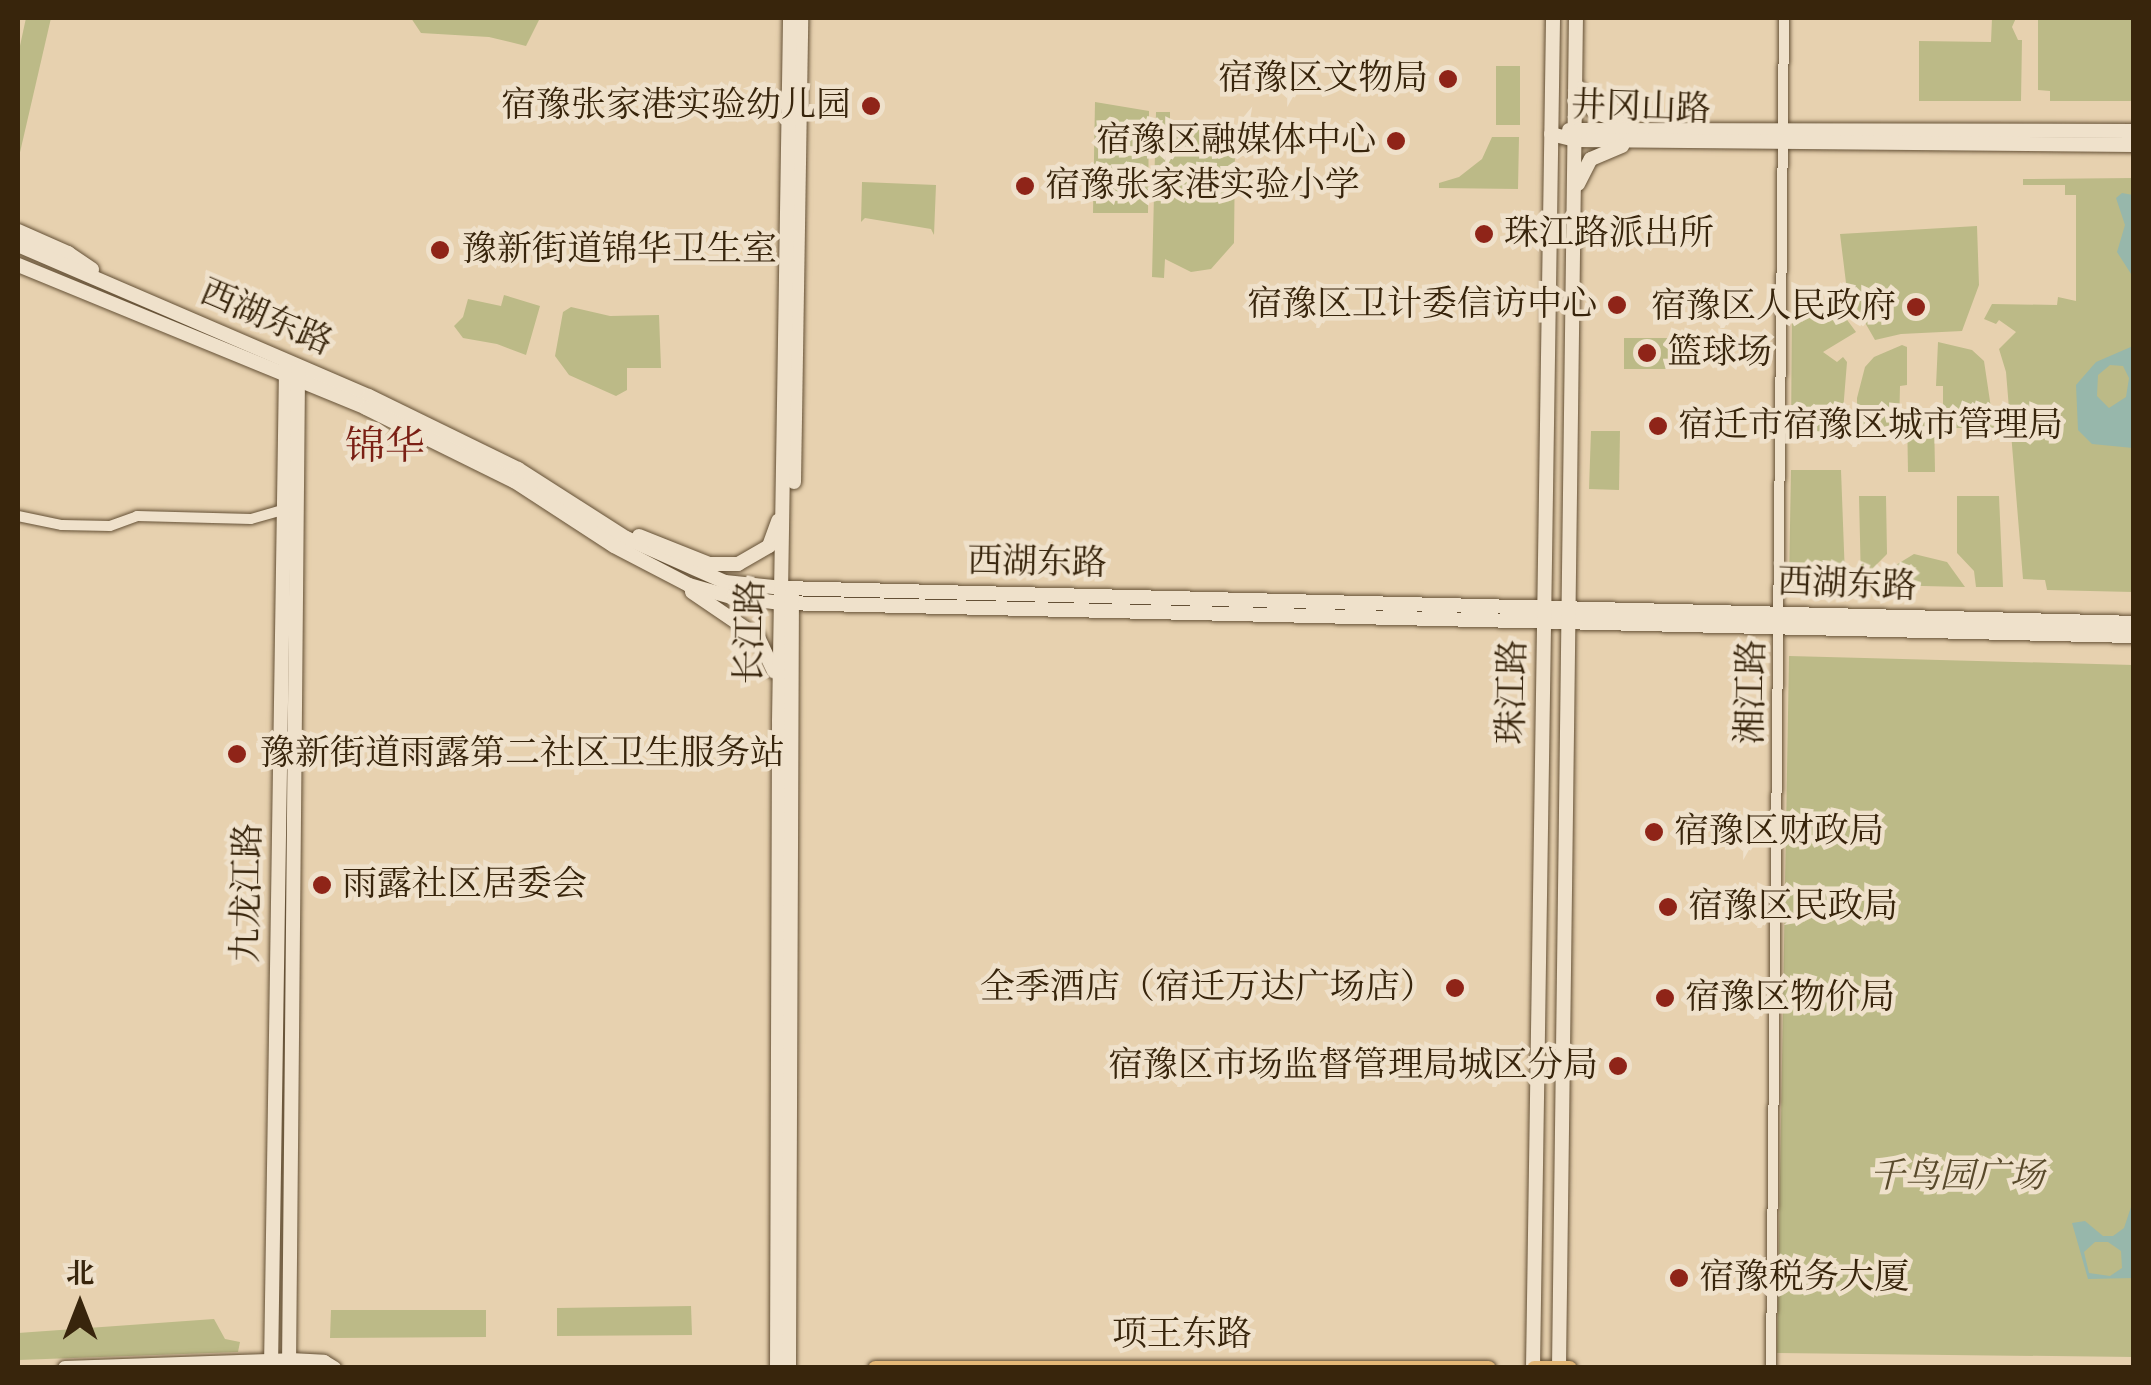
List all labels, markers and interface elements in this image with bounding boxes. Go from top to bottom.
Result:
place label: 宿豫区文物局 [1218,58,1428,100]
marker: 宿豫区文物局 [1437,68,1459,90]
place label: 宿豫张家港实验幼儿园 [501,85,851,127]
street label: 井冈山路 [1570,85,1712,131]
marker: 宿豫张家港实验幼儿园 [860,95,882,117]
place label: 宿豫区融媒体中心 [1096,120,1376,162]
marker: 宿豫区融媒体中心 [1385,130,1407,152]
place label: 宿豫张家港实验小学 [1045,165,1360,207]
marker: 宿豫张家港实验小学 [1014,175,1036,197]
place label: 珠江路派出所 [1504,213,1714,255]
marker: 珠江路派出所 [1473,223,1495,245]
place label: 豫新街道锦华卫生室 [462,229,777,271]
marker: 豫新街道锦华卫生室 [427,237,453,263]
street label: 西湖东路 [193,271,339,365]
place label: 宿豫区卫计委信访中心 [1247,284,1597,326]
place label: 宿豫区人民政府 [1651,286,1896,328]
marker: 宿豫区卫计委信访中心 [1606,294,1628,316]
marker: 宿豫区人民政府 [1905,296,1927,318]
place label: 篮球场 [1667,332,1772,374]
marker: 篮球场 [1636,342,1658,364]
place label: 宿迁市宿豫区城市管理局 [1678,405,2063,447]
marker: 宿迁市宿豫区城市管理局 [1647,415,1669,437]
district label: 锦华 [345,423,425,471]
street label: 西湖东路 [967,541,1107,585]
street label: 西湖东路 [1776,562,1918,608]
street label: 长江路 [729,579,773,685]
street label: 珠江路 [1491,639,1535,745]
street label: 湘江路 [1730,639,1774,745]
place label: 豫新街道雨露第二社区卫生服务站 [260,733,785,775]
marker: 豫新街道雨露第二社区卫生服务站 [224,741,250,767]
place label: 宿豫区财政局 [1674,811,1884,853]
marker: 宿豫区财政局 [1643,821,1665,843]
street label: 九龙江路 [226,823,270,963]
place label: 雨露社区居委会 [342,864,587,906]
marker: 雨露社区居委会 [311,874,333,896]
place label: 宿豫区民政局 [1688,886,1898,928]
marker: 宿豫区民政局 [1657,896,1679,918]
place label: 全季酒店（宿迁万达广场店） [980,967,1435,1009]
marker: 全季酒店（宿迁万达广场店） [1444,977,1466,999]
place label: 宿豫区物价局 [1685,977,1895,1019]
marker: 宿豫区物价局 [1654,987,1676,1009]
place label: 宿豫区市场监督管理局城区分局 [1108,1045,1598,1087]
marker: 宿豫区市场监督管理局城区分局 [1607,1055,1629,1077]
park label: 千鸟园广场 [1870,1156,2044,1198]
north arrow [30,1255,130,1355]
text: 北 [66,1257,94,1292]
place label: 宿豫税务大厦 [1699,1257,1909,1299]
marker: 宿豫税务大厦 [1668,1267,1690,1289]
street label: 项王东路 [1112,1314,1252,1356]

